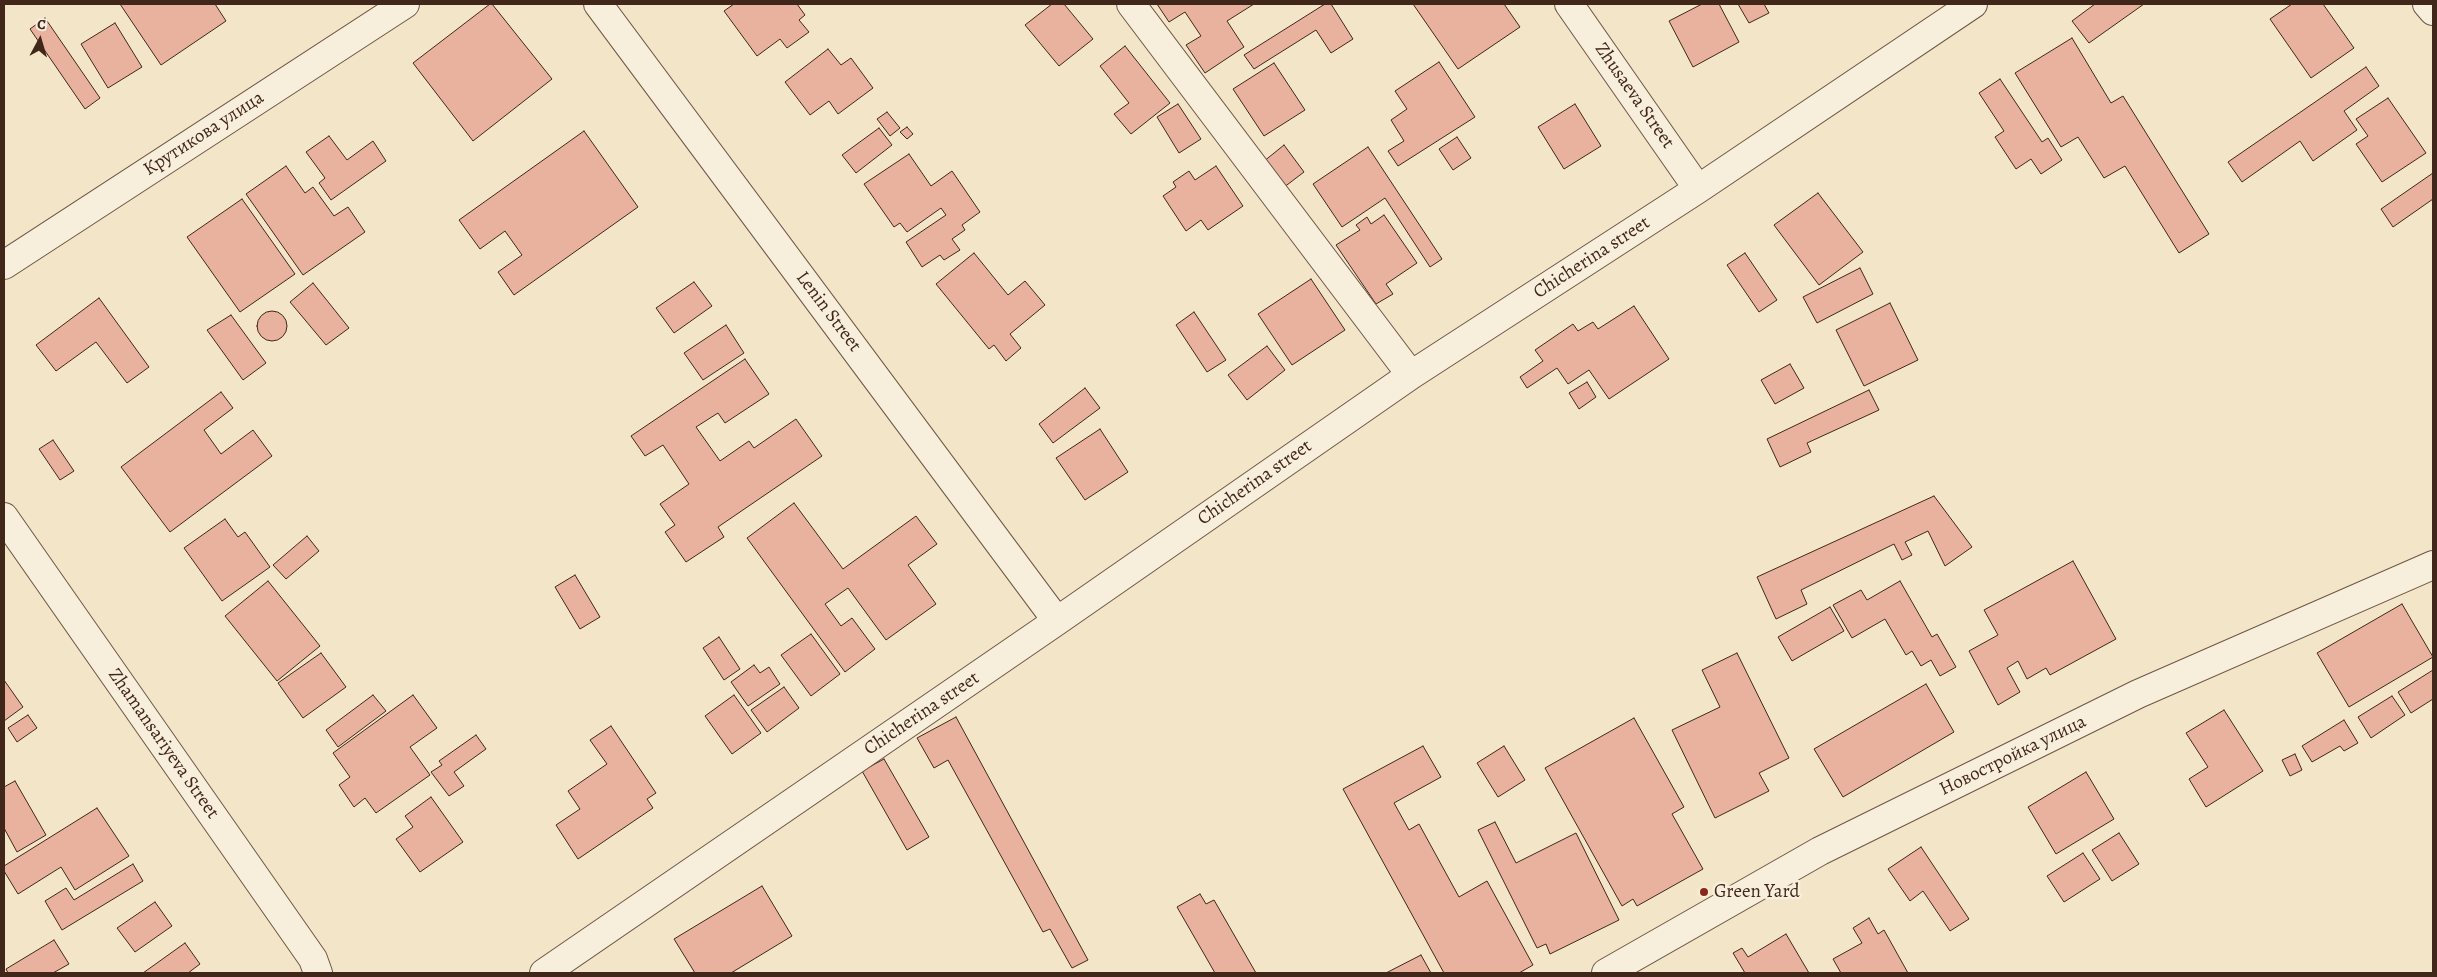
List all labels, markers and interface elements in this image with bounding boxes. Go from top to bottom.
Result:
north arrow [15,15,65,65]
text: С [36,15,47,34]
street label: Zhusaeva Street [1589,39,1679,153]
street label: Крутикова улица [140,87,268,181]
street label: Chicherina street [1530,212,1654,304]
street label: Lenin Street [790,267,866,357]
street label: Chicherina street [1194,435,1316,531]
street label: Zhamansariyeva Street [103,664,223,824]
street label: Chicherina street [860,667,984,761]
street label: Новостройка улица [1936,711,2090,801]
place label: Green Yard [1714,881,1800,903]
marker: Green Yard [1698,886,1710,898]

